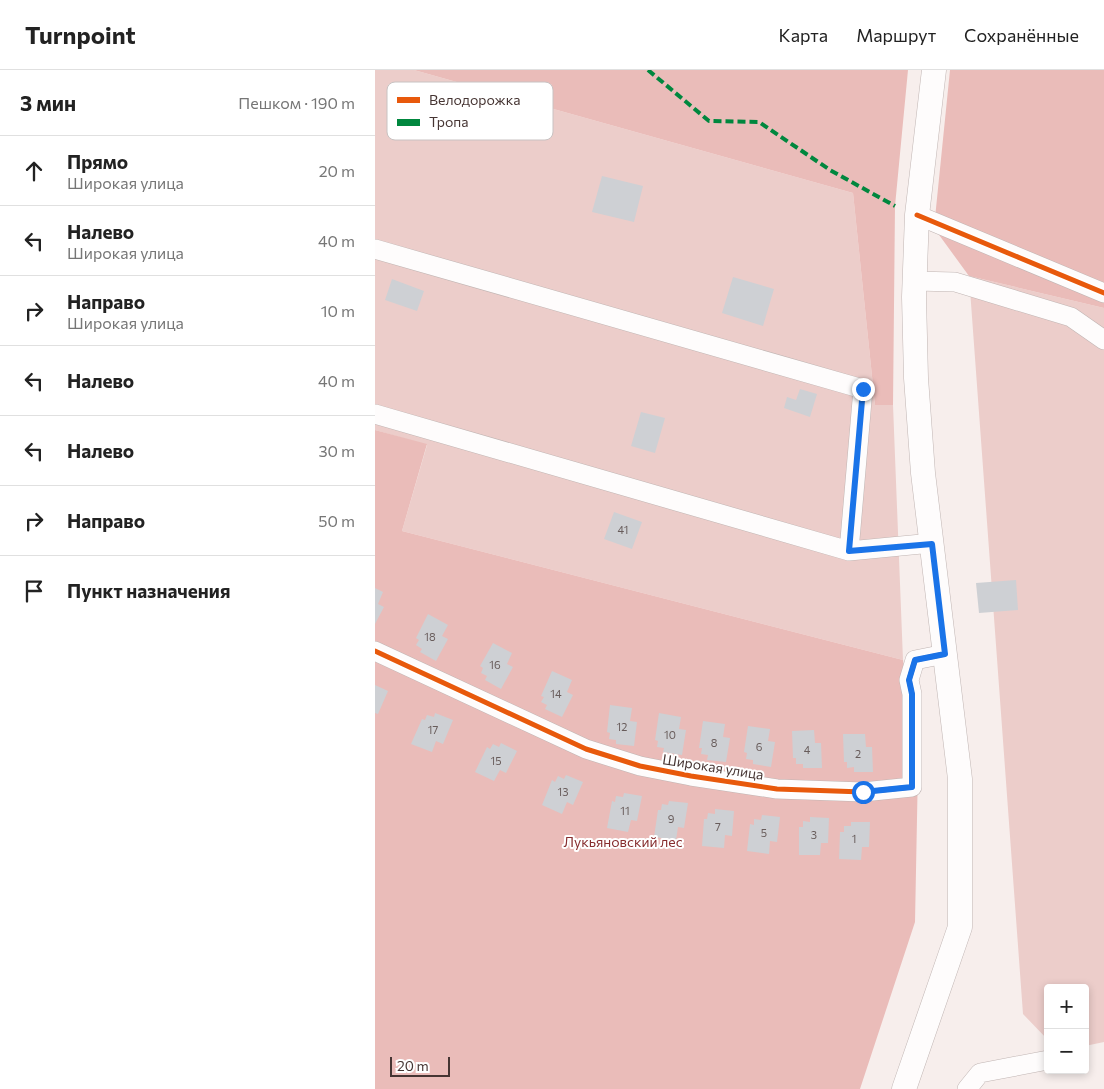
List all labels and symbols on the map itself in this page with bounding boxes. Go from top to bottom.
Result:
legend [387,82,553,140]
text: Велодорожка [429,91,520,108]
text: Тропа [429,113,469,130]
route end [852,378,875,401]
house number: 41 [618,523,628,536]
house number: 18 [424,630,436,643]
house number: 16 [489,658,501,671]
house number: 14 [550,687,562,700]
house number: 12 [617,720,627,733]
house number: 17 [428,723,438,736]
house number: 10 [664,728,676,741]
house number: 8 [711,736,718,749]
house number: 6 [756,740,763,753]
house number: 4 [804,743,811,756]
house number: 2 [855,747,861,760]
street label: Широкая улица [661,750,765,783]
house number: 15 [490,754,502,767]
route start [852,781,875,804]
house number: 13 [558,785,568,798]
house number: 11 [620,804,630,817]
house number: 9 [668,812,675,825]
house number: 7 [715,820,721,833]
house number: 5 [761,826,767,839]
house number: 3 [811,828,817,841]
house number: 1 [852,832,856,845]
park label: Лукьяновский лес [563,833,683,850]
scale bar [390,1054,450,1077]

